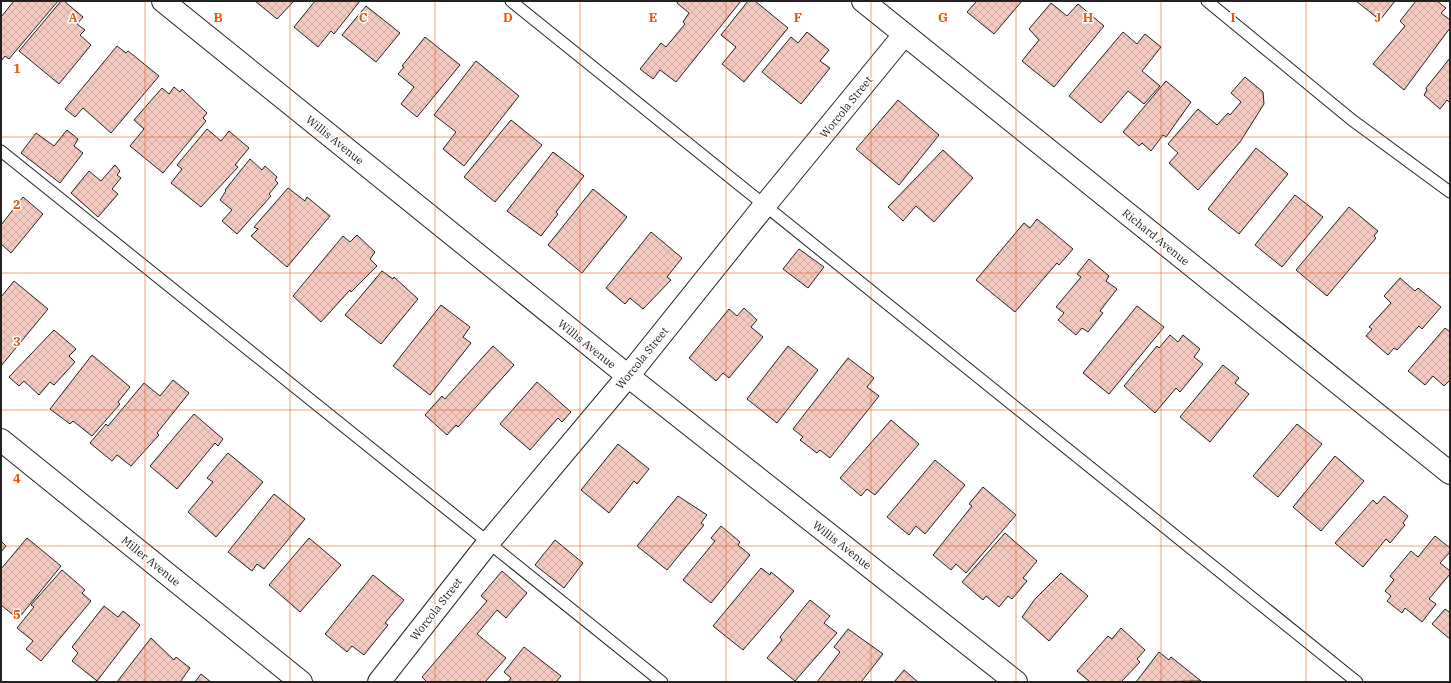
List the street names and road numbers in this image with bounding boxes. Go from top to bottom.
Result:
street label: Worcola Street [817,73,875,141]
street label: Willis Avenue [303,112,367,168]
street label: Richard Avenue [1120,206,1192,268]
street label: Willis Avenue [555,316,619,372]
street label: Worcola Street [613,324,671,392]
street label: Willis Avenue [810,518,874,572]
street label: Miller Avenue [119,533,183,589]
street label: Worcola Street [407,575,465,643]

